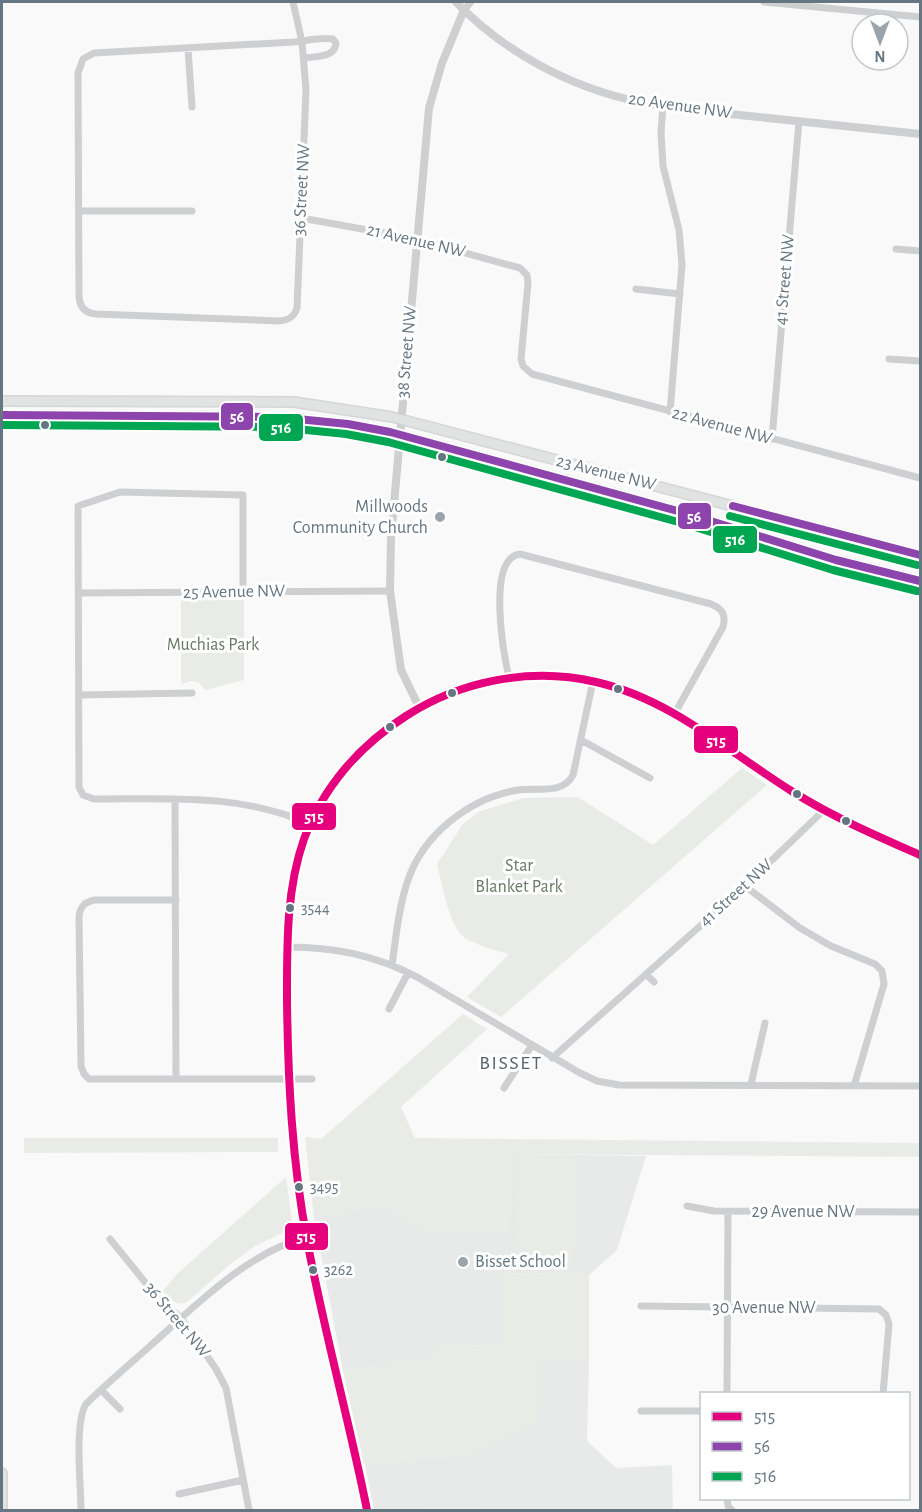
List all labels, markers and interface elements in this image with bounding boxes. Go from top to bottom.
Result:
north arrow [850,12,910,72]
text: N [874,48,886,64]
street label: 20 Avenue NW [627,90,733,122]
street label: 36 Street NW [291,143,313,237]
street label: 21 Avenue NW [365,221,467,261]
street label: 41 Street NW [772,234,798,326]
street label: 38 Street NW [394,305,420,399]
line badge: 56 [220,402,254,431]
street label: 22 Avenue NW [670,404,774,448]
text: 56 [230,409,245,425]
line badge: 516 [258,413,304,442]
unlabelled marker [39,419,51,431]
text: 516 [271,420,291,436]
unlabelled marker [436,451,448,463]
street label: 23 Avenue NW [554,452,658,494]
place label: Millwoods Community Church [293,498,428,537]
line badge: 56 [677,502,712,530]
text: 56 [687,509,702,525]
marker: Millwoods Community Church [433,510,447,524]
line badge: 516 [712,525,758,554]
text: 516 [725,532,745,548]
street label: 25 Avenue NW [183,582,285,602]
park label: Muchias Park [167,636,260,654]
unlabelled marker [612,683,624,695]
unlabelled marker [446,687,458,699]
unlabelled marker [384,721,396,733]
line badge: 515 [693,725,739,754]
text: 515 [706,733,726,749]
unlabelled marker [791,788,803,800]
line badge: 515 [291,802,337,831]
text: 515 [304,809,324,825]
unlabelled marker [840,815,852,827]
street label: 41 Street NW [696,856,776,930]
park label: Star Blanket Park [475,857,564,896]
place label: 3544 [301,900,330,916]
marker: 3544 [284,902,296,914]
district label: BISSET [479,1053,543,1073]
place label: 3495 [310,1179,339,1195]
marker: 3495 [293,1181,305,1193]
street label: 29 Avenue NW [751,1203,855,1221]
line badge: 515 [284,1222,329,1251]
text: 515 [296,1229,316,1245]
place label: Bisset School [475,1253,566,1271]
marker: Bisset School [456,1255,470,1269]
place label: 3262 [324,1262,353,1278]
marker: 3262 [307,1264,319,1276]
street label: 36 Street NW [140,1279,214,1361]
street label: 30 Avenue NW [712,1299,816,1317]
legend [700,1392,910,1500]
text: 515 [754,1408,775,1426]
text: 56 [754,1438,770,1456]
text: 516 [754,1468,776,1486]

